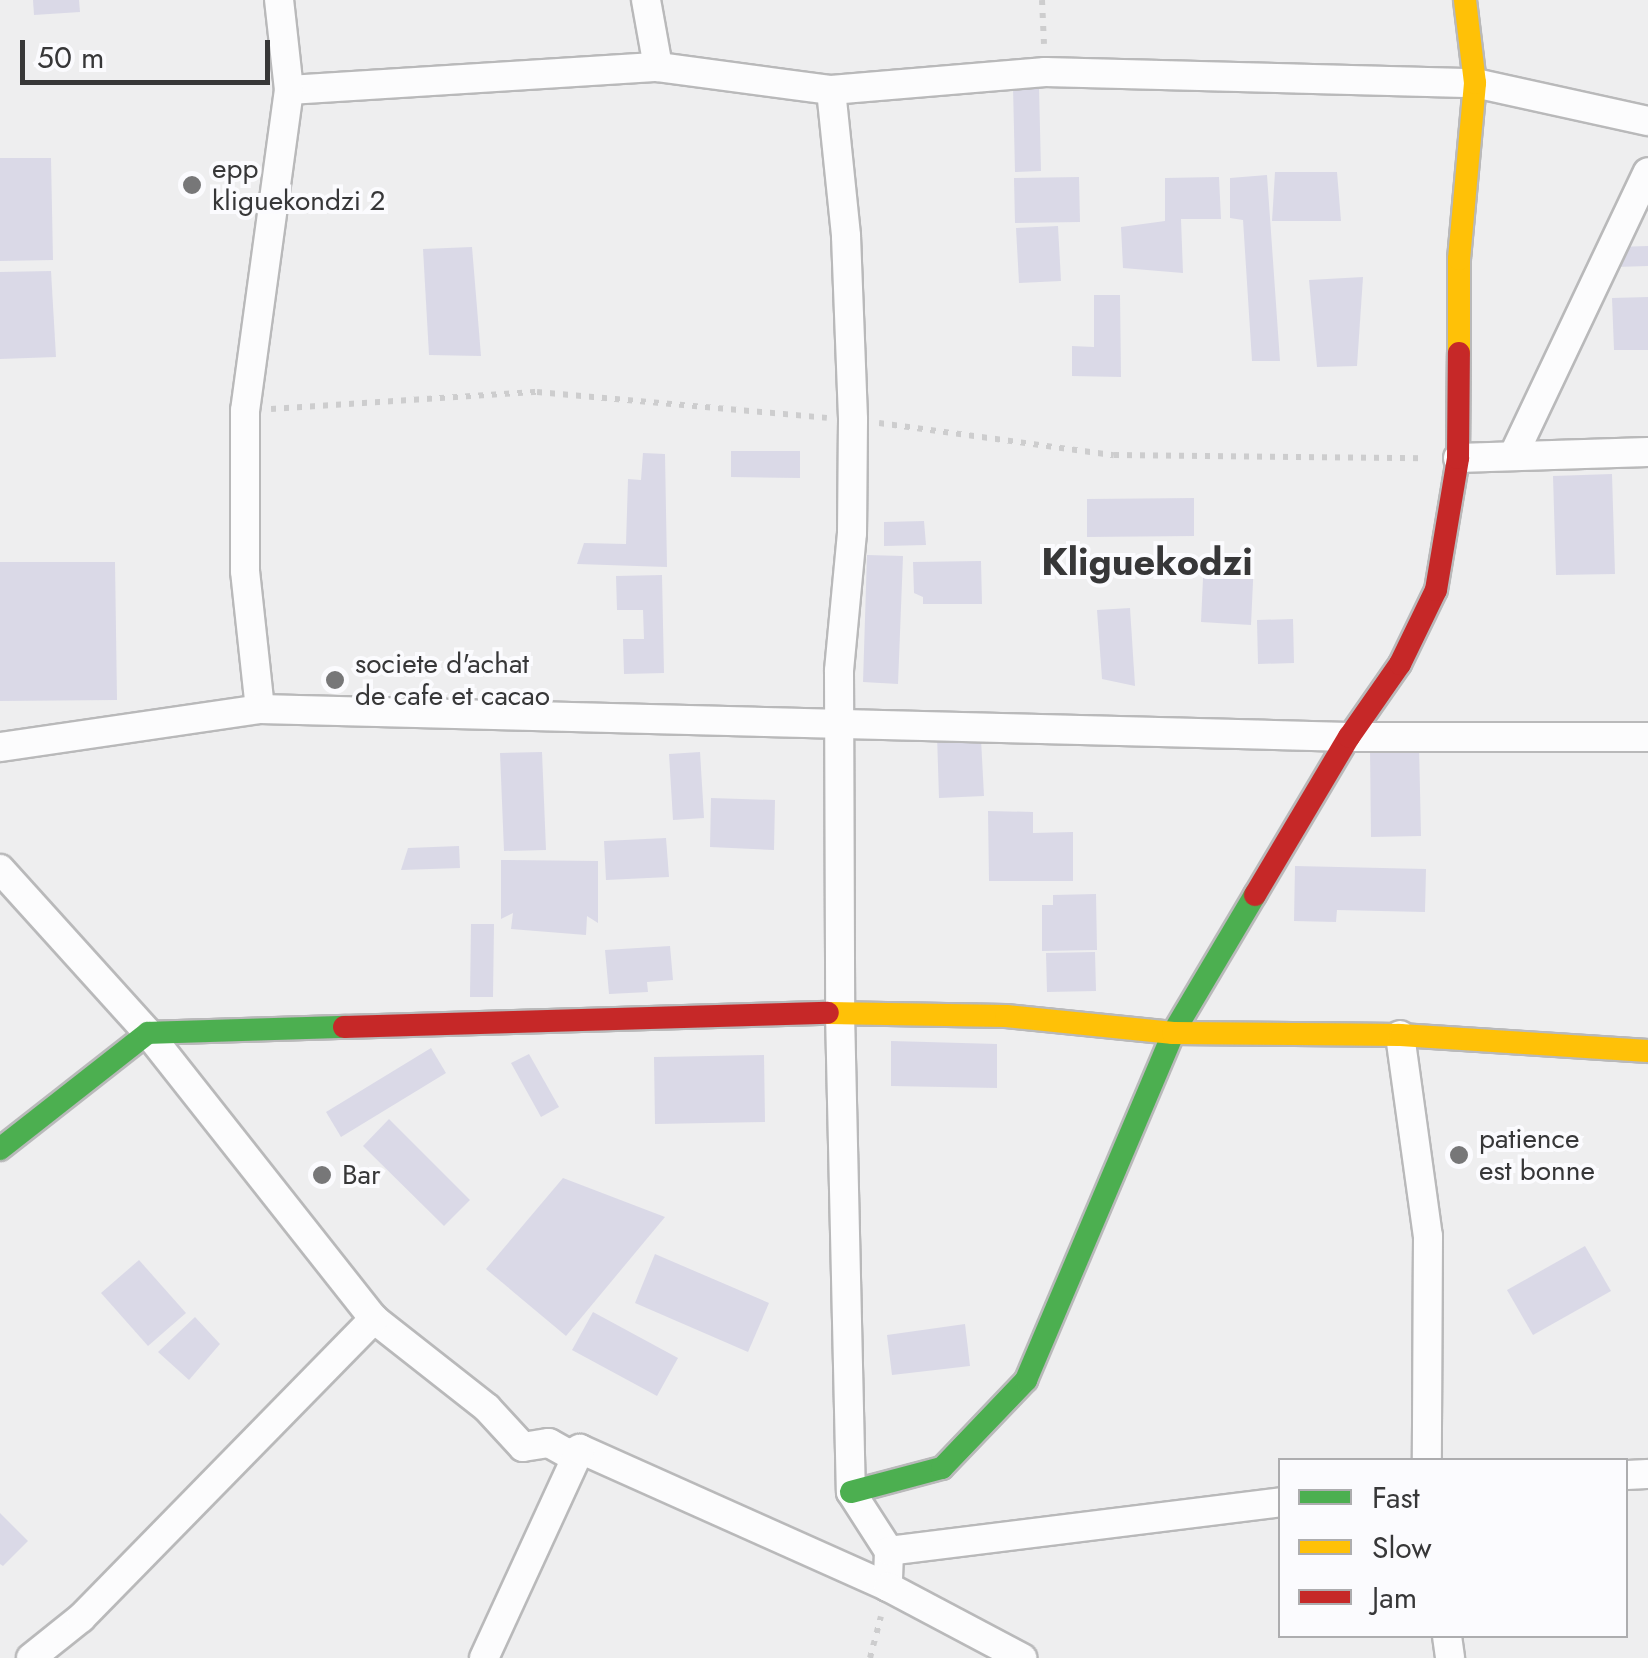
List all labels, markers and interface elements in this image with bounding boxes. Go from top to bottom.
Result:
scale bar [25,20,275,82]
text: 50 m [37,36,104,79]
place label: epp kliguekondzi 2 [212,152,385,218]
marker: epp kliguekondzi 2 [181,174,203,196]
district label: Kliguekodzi [1041,539,1253,585]
place label: societe d'achat de cafe et cacao [355,647,550,713]
marker: societe d'achat de cafe et cacao [324,669,346,691]
place label: patience est bonne [1479,1122,1595,1188]
marker: patience est bonne [1448,1144,1470,1166]
place label: Bar [342,1158,381,1192]
marker: Bar [311,1164,333,1186]
legend [1278,1458,1628,1638]
text: Fast [1372,1476,1420,1519]
text: Slow [1372,1526,1432,1569]
text: Jam [1372,1576,1417,1619]

